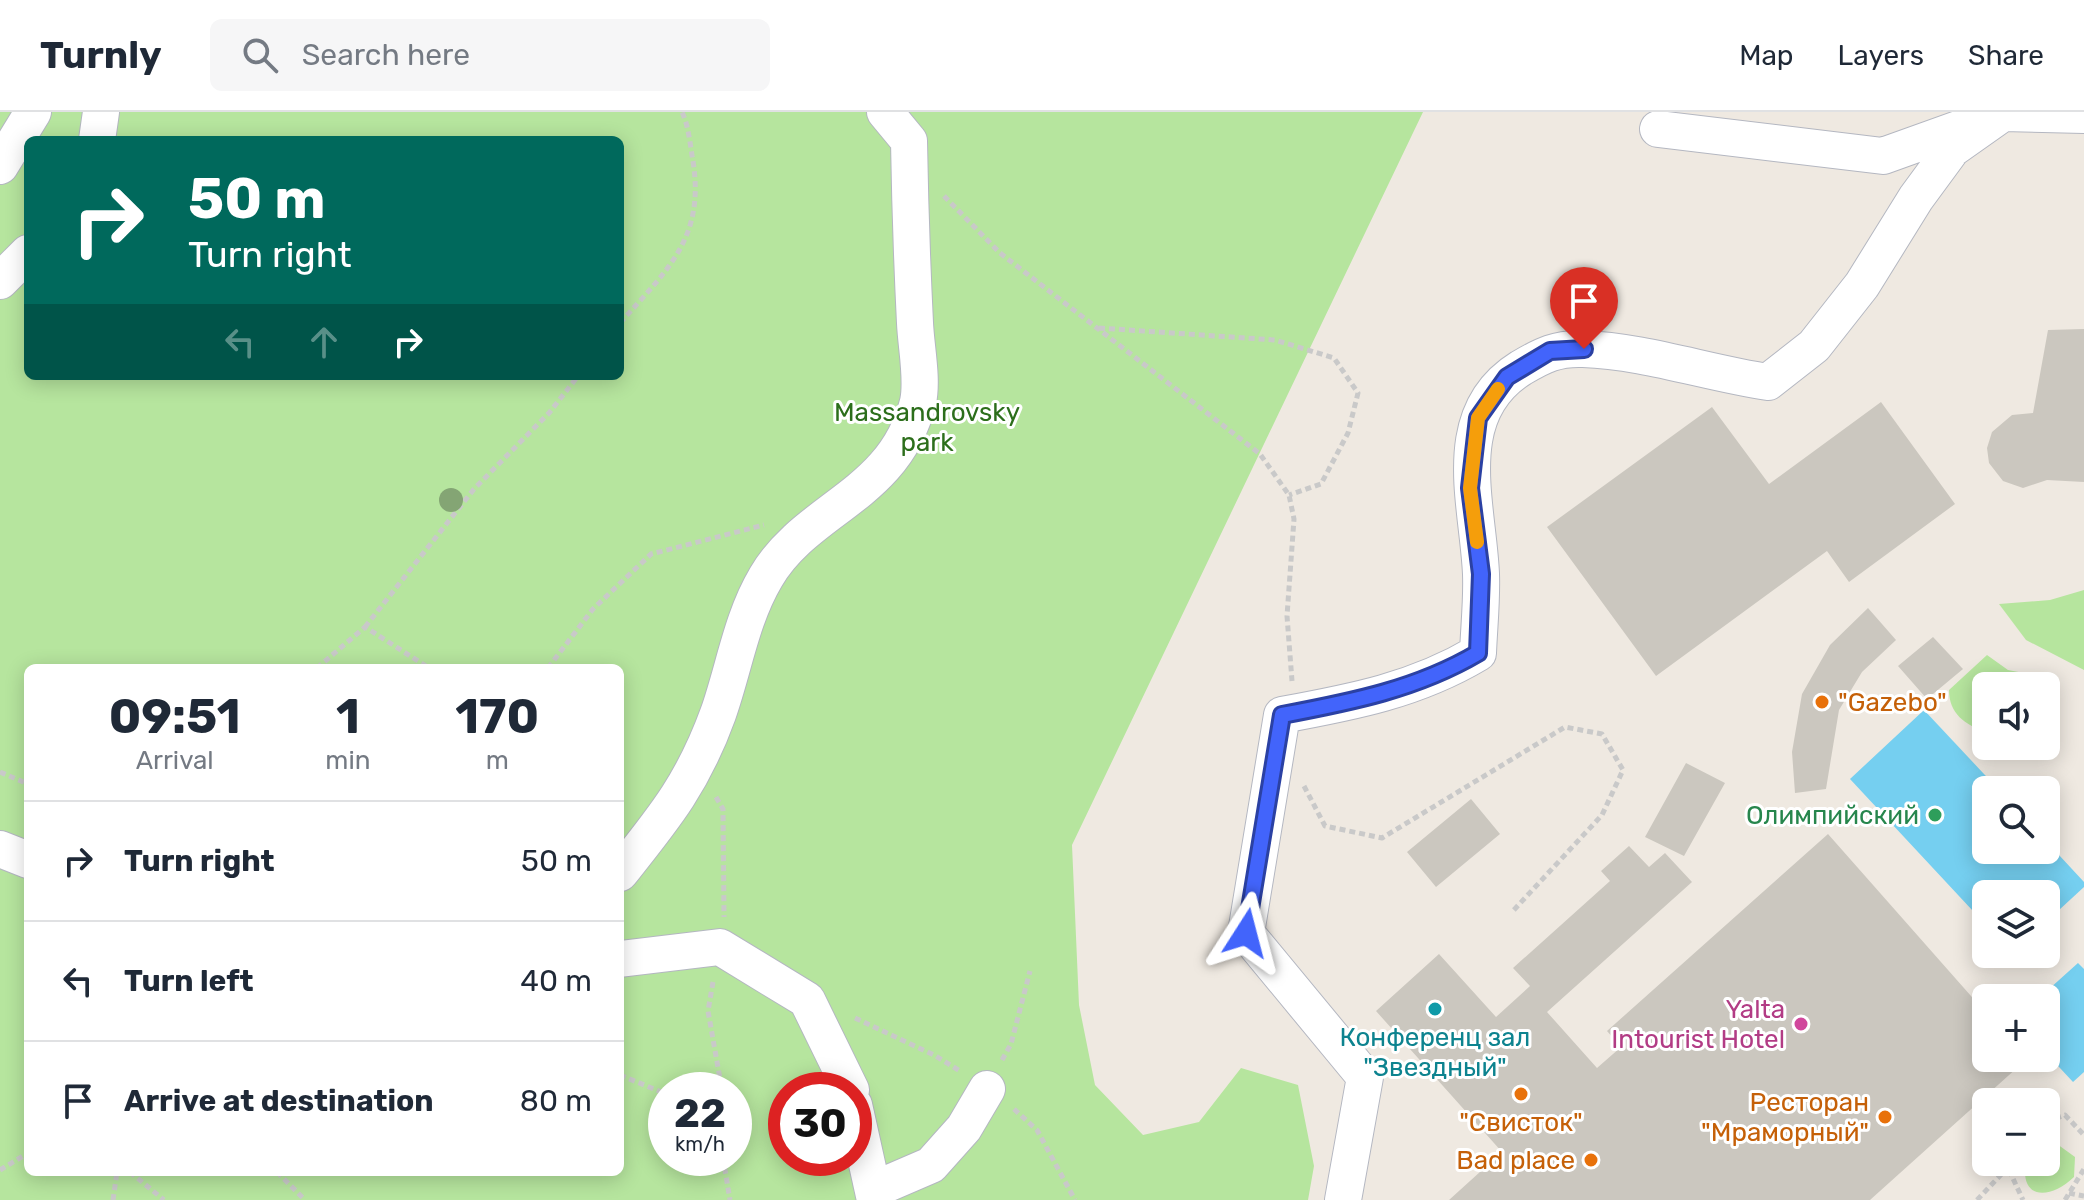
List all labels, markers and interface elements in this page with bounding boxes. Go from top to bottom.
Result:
search box [210,19,770,91]
text: Turnly [40,32,162,78]
icon: search [238,33,282,77]
text: Search here [302,37,470,73]
text: Map [1739,39,1794,72]
text: Layers [1838,39,1924,72]
text: Share [1968,39,2044,72]
text: 50 m [188,166,325,232]
icon: right [56,168,160,272]
text: Turn right [188,233,352,276]
pin [1550,267,1618,349]
icon: arrive [1562,279,1606,323]
icon: left [218,320,262,364]
icon: ahead [302,320,346,364]
icon: right [386,320,430,364]
park label: Massandrovsky park [834,397,1020,458]
map controls [1972,672,2060,1176]
button: sound [1972,672,2060,760]
place label: "Gazebo" [1838,687,1947,718]
text: 09:51 [109,688,241,745]
text: 1 [336,688,360,745]
text: 170 [455,688,539,745]
marker: "Gazebo" [1813,693,1831,711]
text: Arrival [136,745,214,776]
text: min [325,745,371,776]
text: m [486,745,509,776]
button: search [1972,776,2060,864]
place label: Олимпийский [1746,800,1919,831]
marker: Олимпийский [1926,806,1944,824]
icon: right [56,839,100,883]
text: Turn right [124,843,275,879]
text: 50 m [521,843,592,879]
button: layers [1972,880,2060,968]
position arrow [1204,891,1288,975]
icon: left [56,959,100,1003]
text: Turn left [124,963,254,999]
text: 40 m [520,963,592,999]
button: + [1972,984,2060,1072]
place label: Yalta Intourist Hotel [1611,994,1785,1055]
marker: Конференц зал "Звездный" [1426,1000,1444,1018]
marker: Yalta Intourist Hotel [1792,1015,1810,1033]
place label: Конференц зал "Звездный" [1340,1022,1530,1083]
speed limit sign: 30 [768,1072,872,1176]
icon: arrive [56,1079,100,1123]
text: Arrive at destination [124,1083,434,1119]
text: 80 m [520,1083,592,1119]
marker: "Свисток" [1512,1085,1530,1103]
place label: Ресторан "Мраморный" [1701,1087,1869,1148]
button: − [1972,1088,2060,1176]
text: 22 [674,1090,726,1137]
place label: "Свисток" [1459,1107,1583,1138]
marker: Ресторан "Мраморный" [1876,1108,1894,1126]
text: km/h [675,1132,725,1156]
place label: Bad place [1456,1145,1575,1176]
marker: Bad place [1582,1151,1600,1169]

